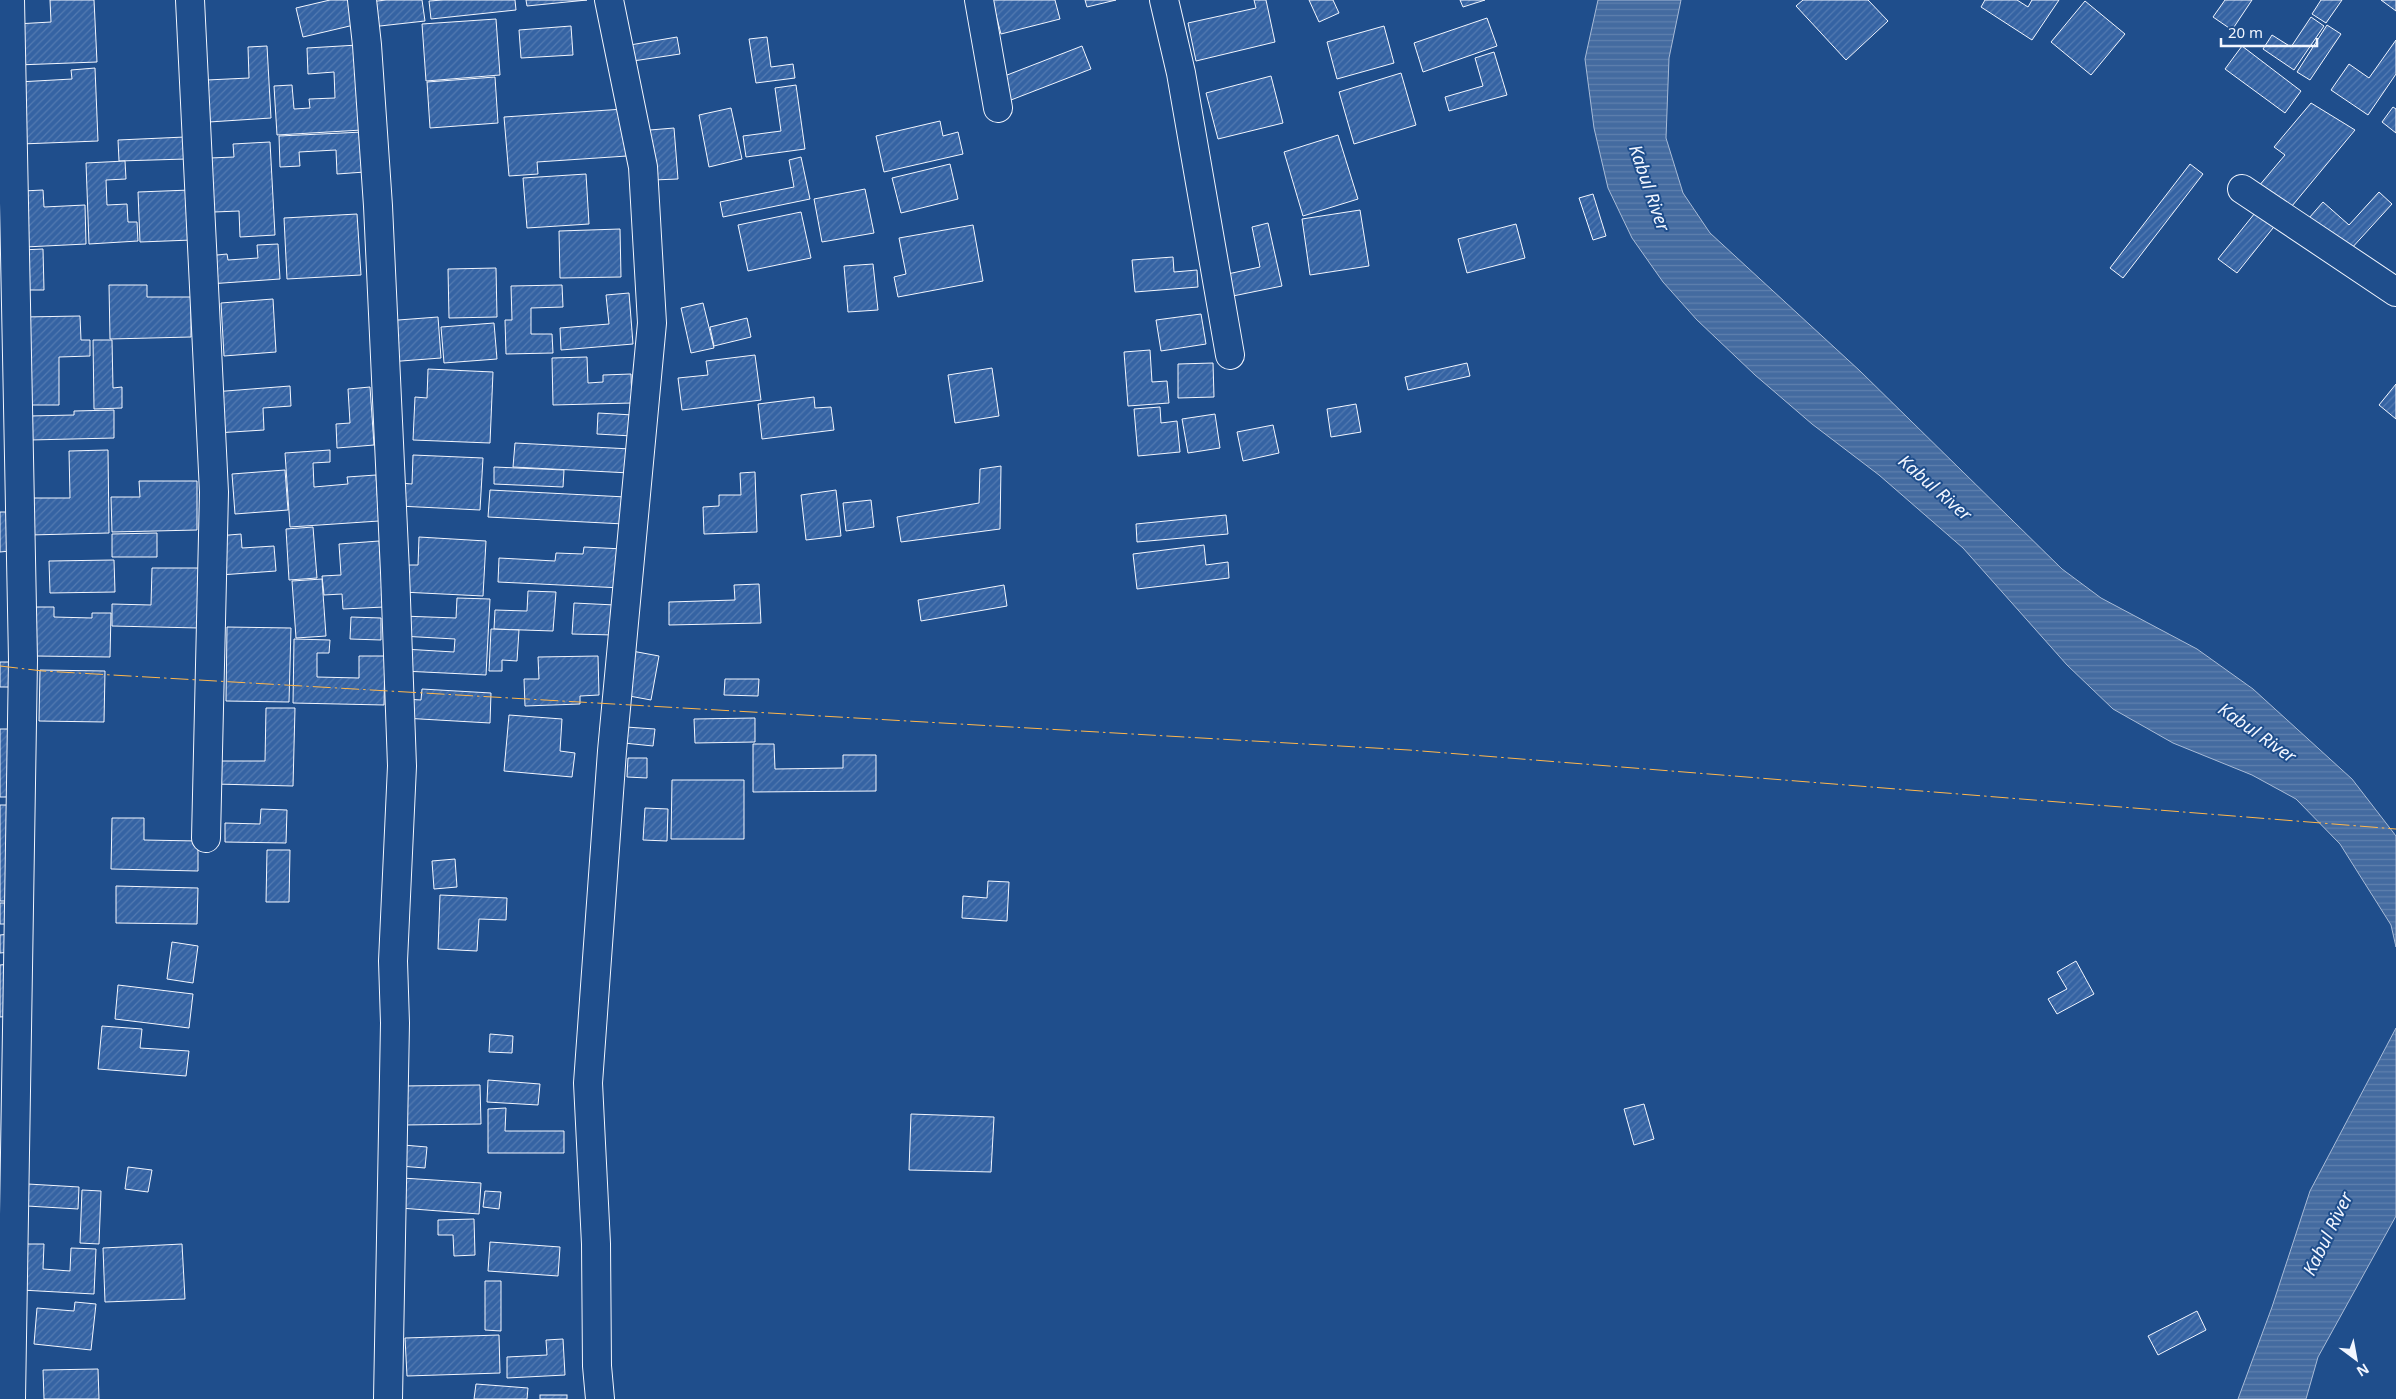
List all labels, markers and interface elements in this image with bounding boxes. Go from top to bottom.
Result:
scale bar [2221,15,2317,47]
text: 20 m [2228,22,2263,42]
water label: Kabul River [1624,141,1676,235]
water label: Kabul River [1894,449,1978,526]
water label: Kabul River [2214,697,2302,768]
water label: Kabul River [2297,1187,2358,1279]
north arrow [2331,1334,2381,1384]
text: N [2353,1359,2373,1382]

